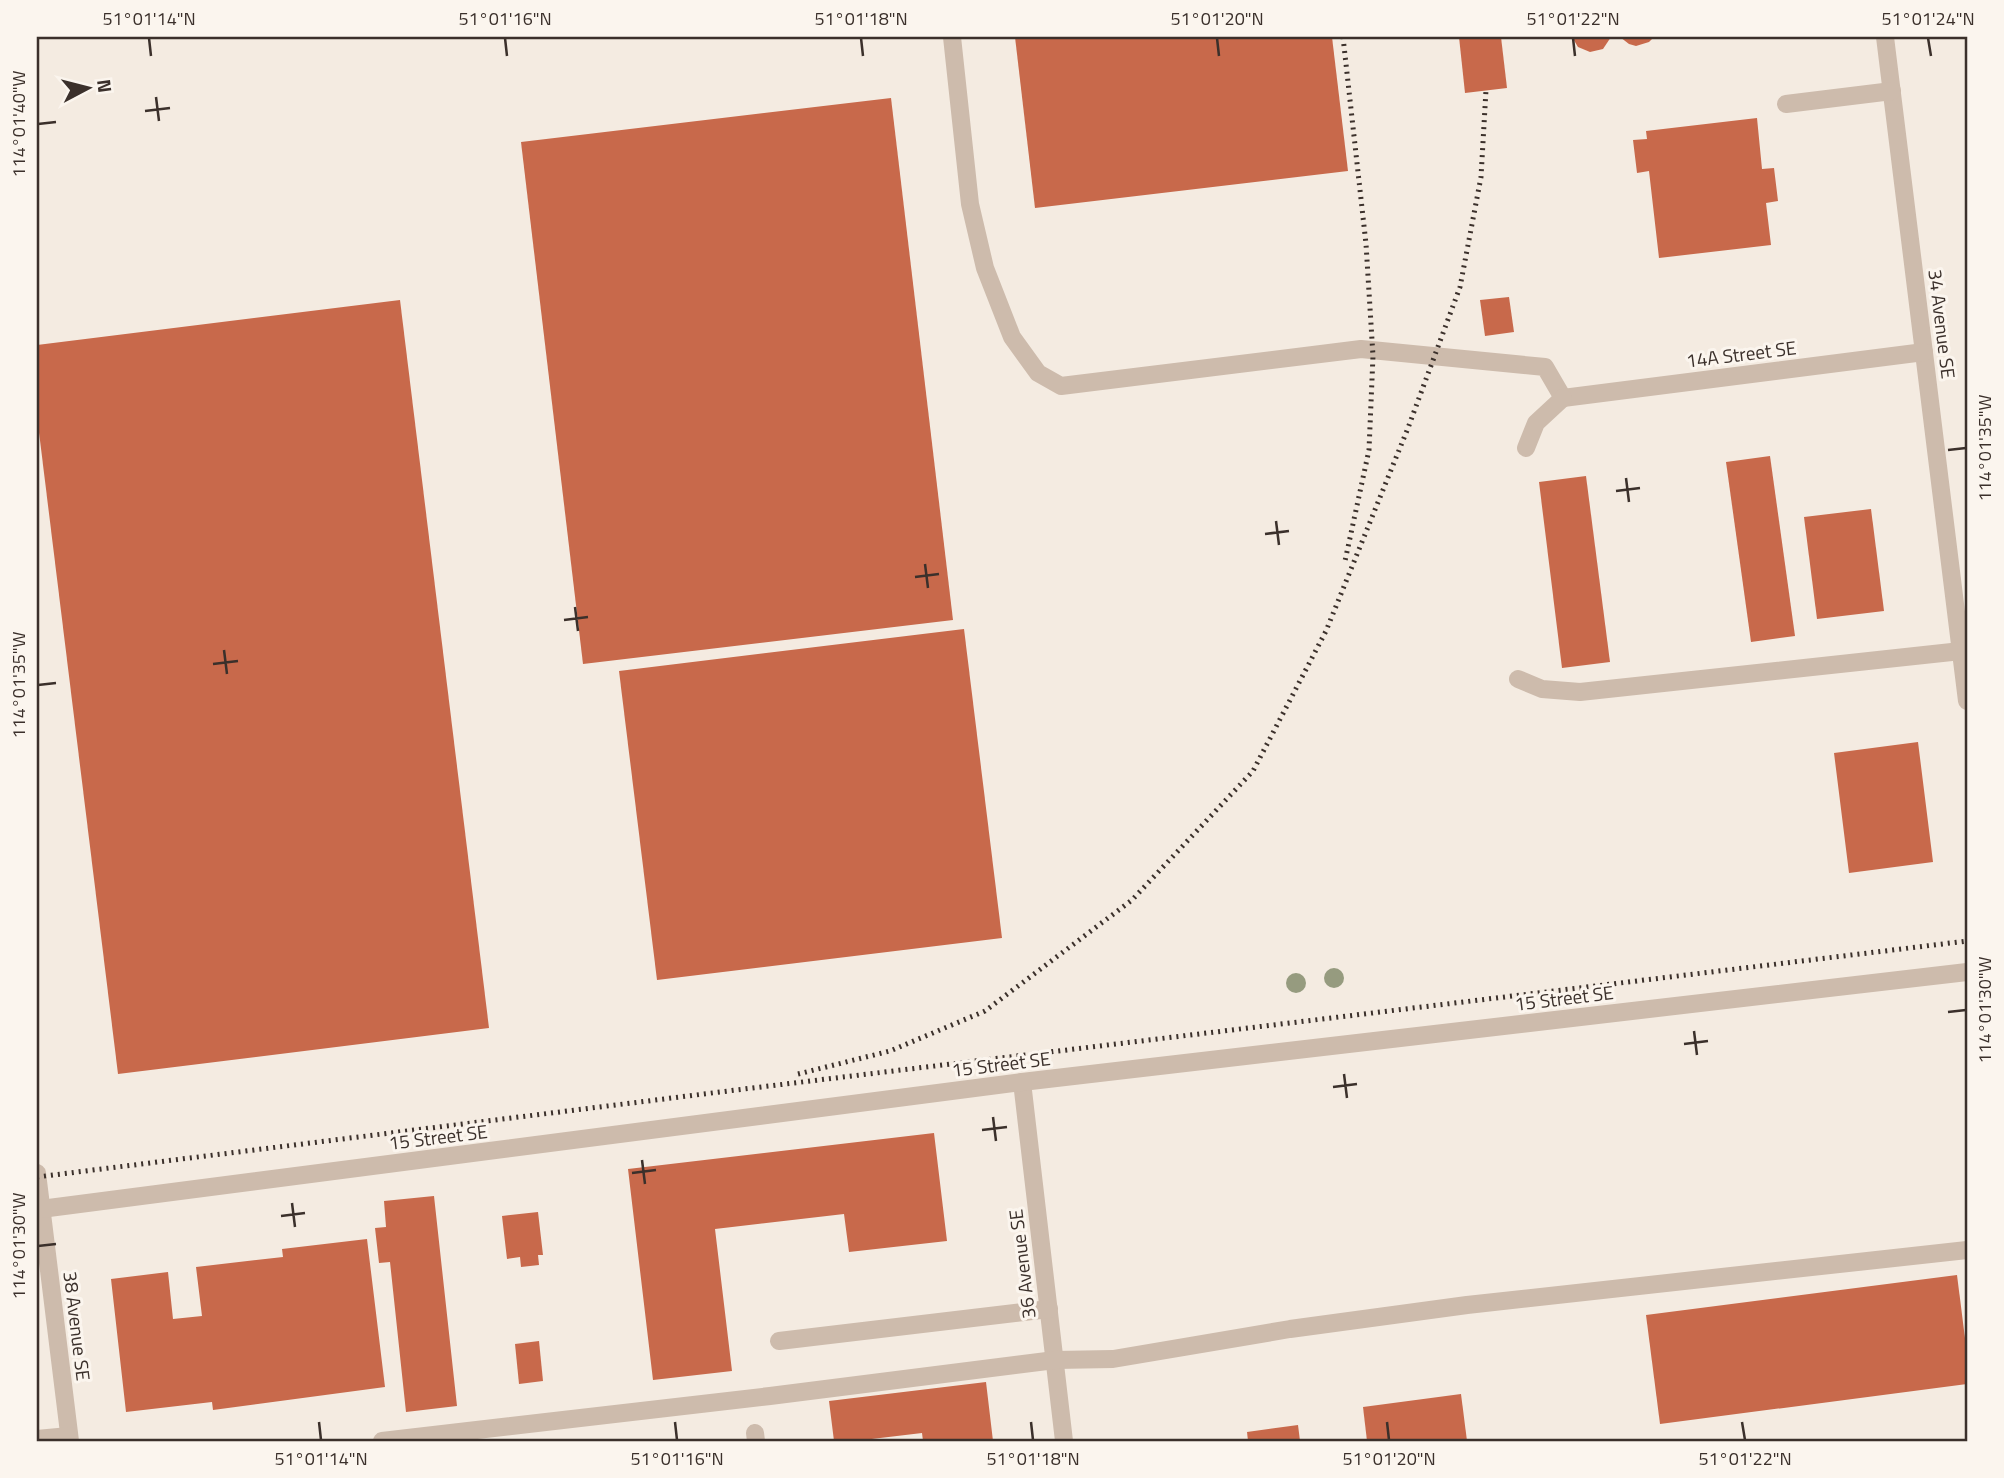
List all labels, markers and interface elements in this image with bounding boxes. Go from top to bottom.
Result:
text: 51°01'14"N [102,5,196,32]
text: 51°01'16"N [458,5,552,32]
text: 51°01'18"N [814,5,908,32]
text: 51°01'20"N [1170,5,1264,32]
text: 51°01'22"N [1526,5,1620,32]
text: 51°01'24"N [1881,5,1975,32]
north arrow [52,52,122,122]
text: 114°01'40"W [5,70,32,178]
text: N [90,78,121,94]
street label: 34 Avenue SE [1921,268,1964,380]
street label: 14A Street SE [1684,332,1798,375]
text: 114°01'35"W [1971,394,1998,502]
text: 114°01'35"W [5,631,32,739]
text: 114°01'30"W [1971,956,1998,1064]
street label: 15 Street SE [1513,977,1615,1018]
street label: 15 Street SE [950,1043,1052,1084]
street label: 15 Street SE [387,1116,489,1157]
text: 114°01'30"W [5,1192,32,1300]
street label: 36 Avenue SE [1000,1208,1043,1320]
street label: 38 Avenue SE [56,1270,99,1382]
text: 51°01'14"N [274,1445,368,1472]
text: 51°01'16"N [630,1445,724,1472]
text: 51°01'18"N [986,1445,1080,1472]
text: 51°01'20"N [1342,1445,1436,1472]
text: 51°01'22"N [1698,1445,1792,1472]

